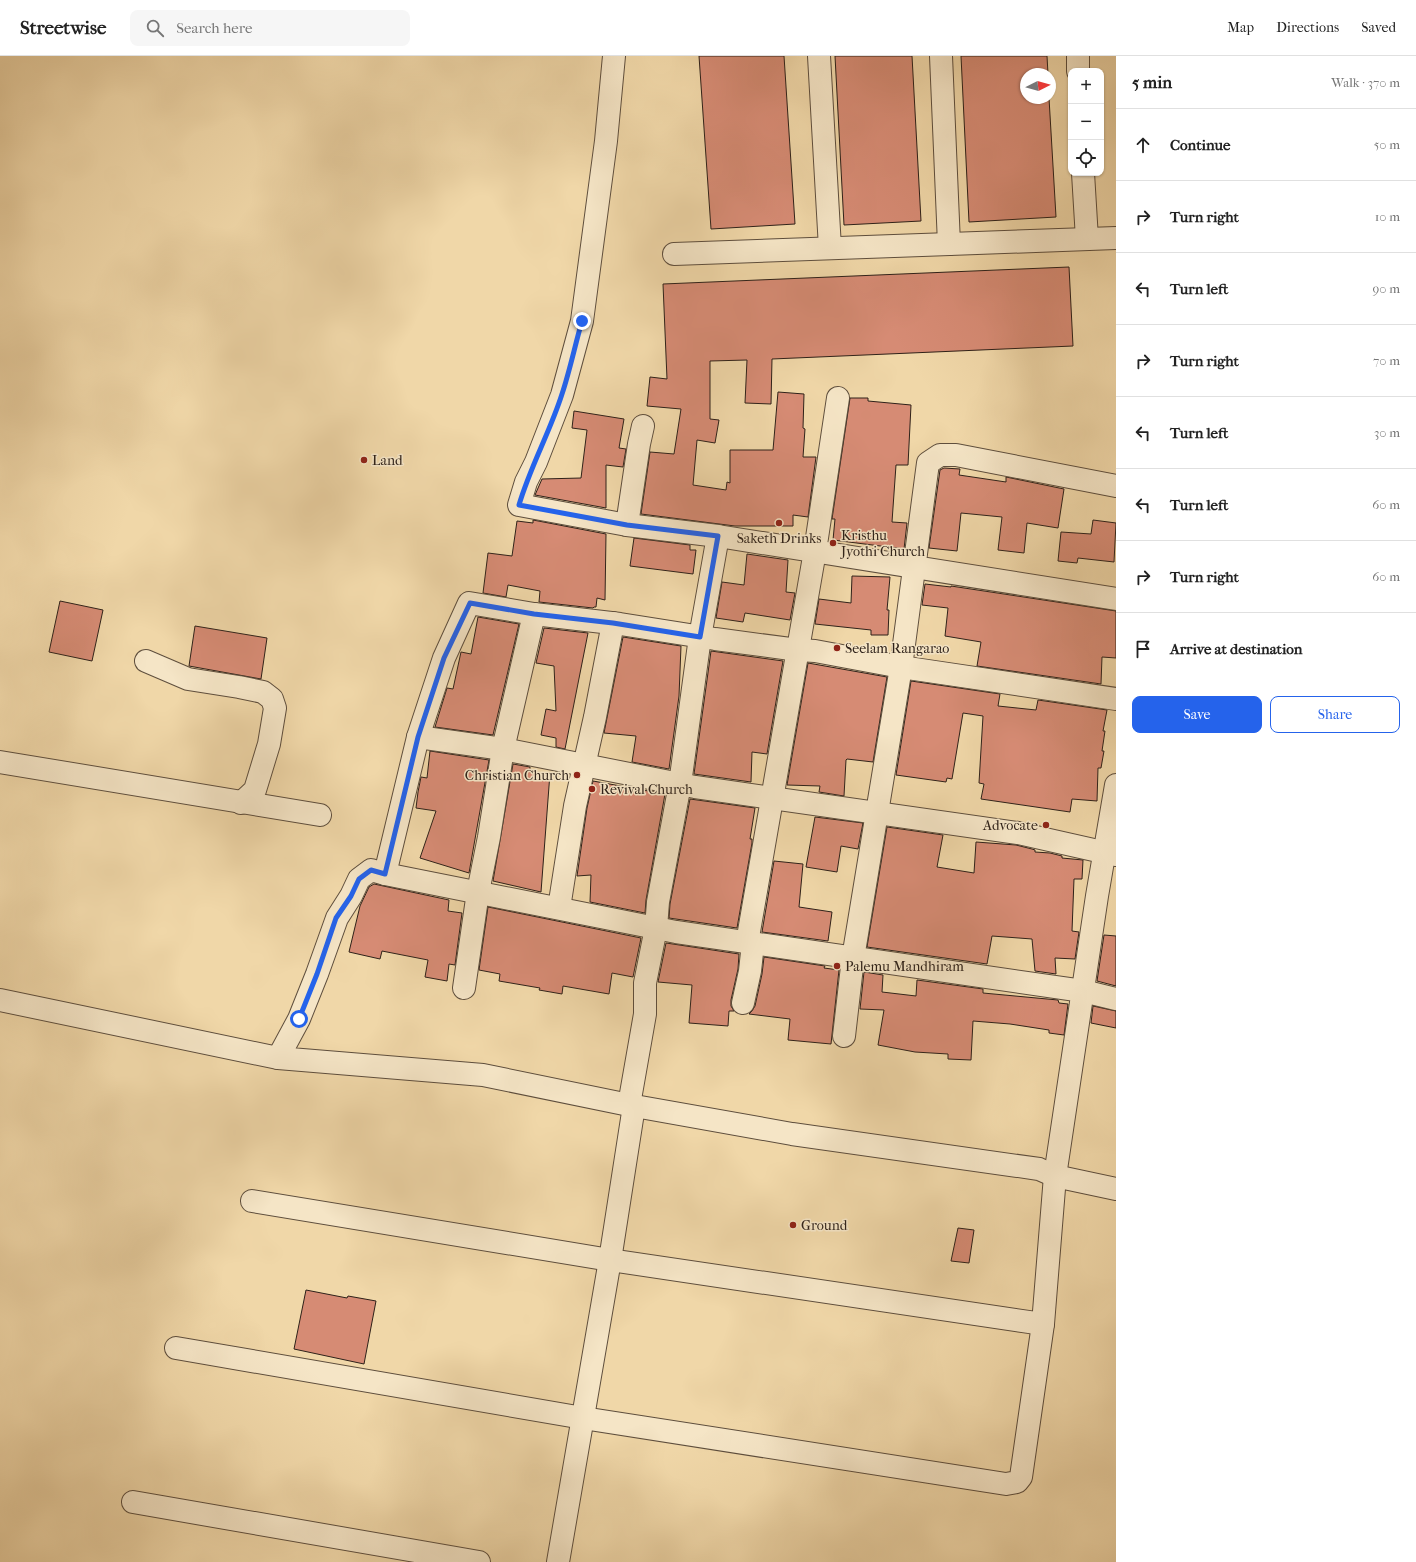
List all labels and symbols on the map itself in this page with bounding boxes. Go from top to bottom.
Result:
north arrow [1020,68,1056,104]
route end [573,312,591,330]
place label: Land [372,452,403,469]
marker: Land [359,455,369,465]
marker: Saketh Drinks [774,518,784,528]
place label: Kristhu Jyothi Church [840,527,925,560]
place label: Saketh Drinks [737,530,821,547]
marker: Kristhu Jyothi Church [828,538,838,548]
place label: Seelam Rangarao [845,640,949,657]
marker: Seelam Rangarao [832,643,842,653]
place label: Christian Church [465,767,569,784]
marker: Christian Church [572,770,582,780]
place label: Revival Church [600,781,693,798]
marker: Revival Church [587,784,597,794]
place label: Advocate [982,817,1038,834]
marker: Advocate [1041,820,1051,830]
place label: Palemu Mandhiram [845,958,964,975]
marker: Palemu Mandhiram [832,961,842,971]
route start [290,1010,308,1028]
place label: Ground [801,1217,848,1234]
marker: Ground [788,1220,798,1230]

